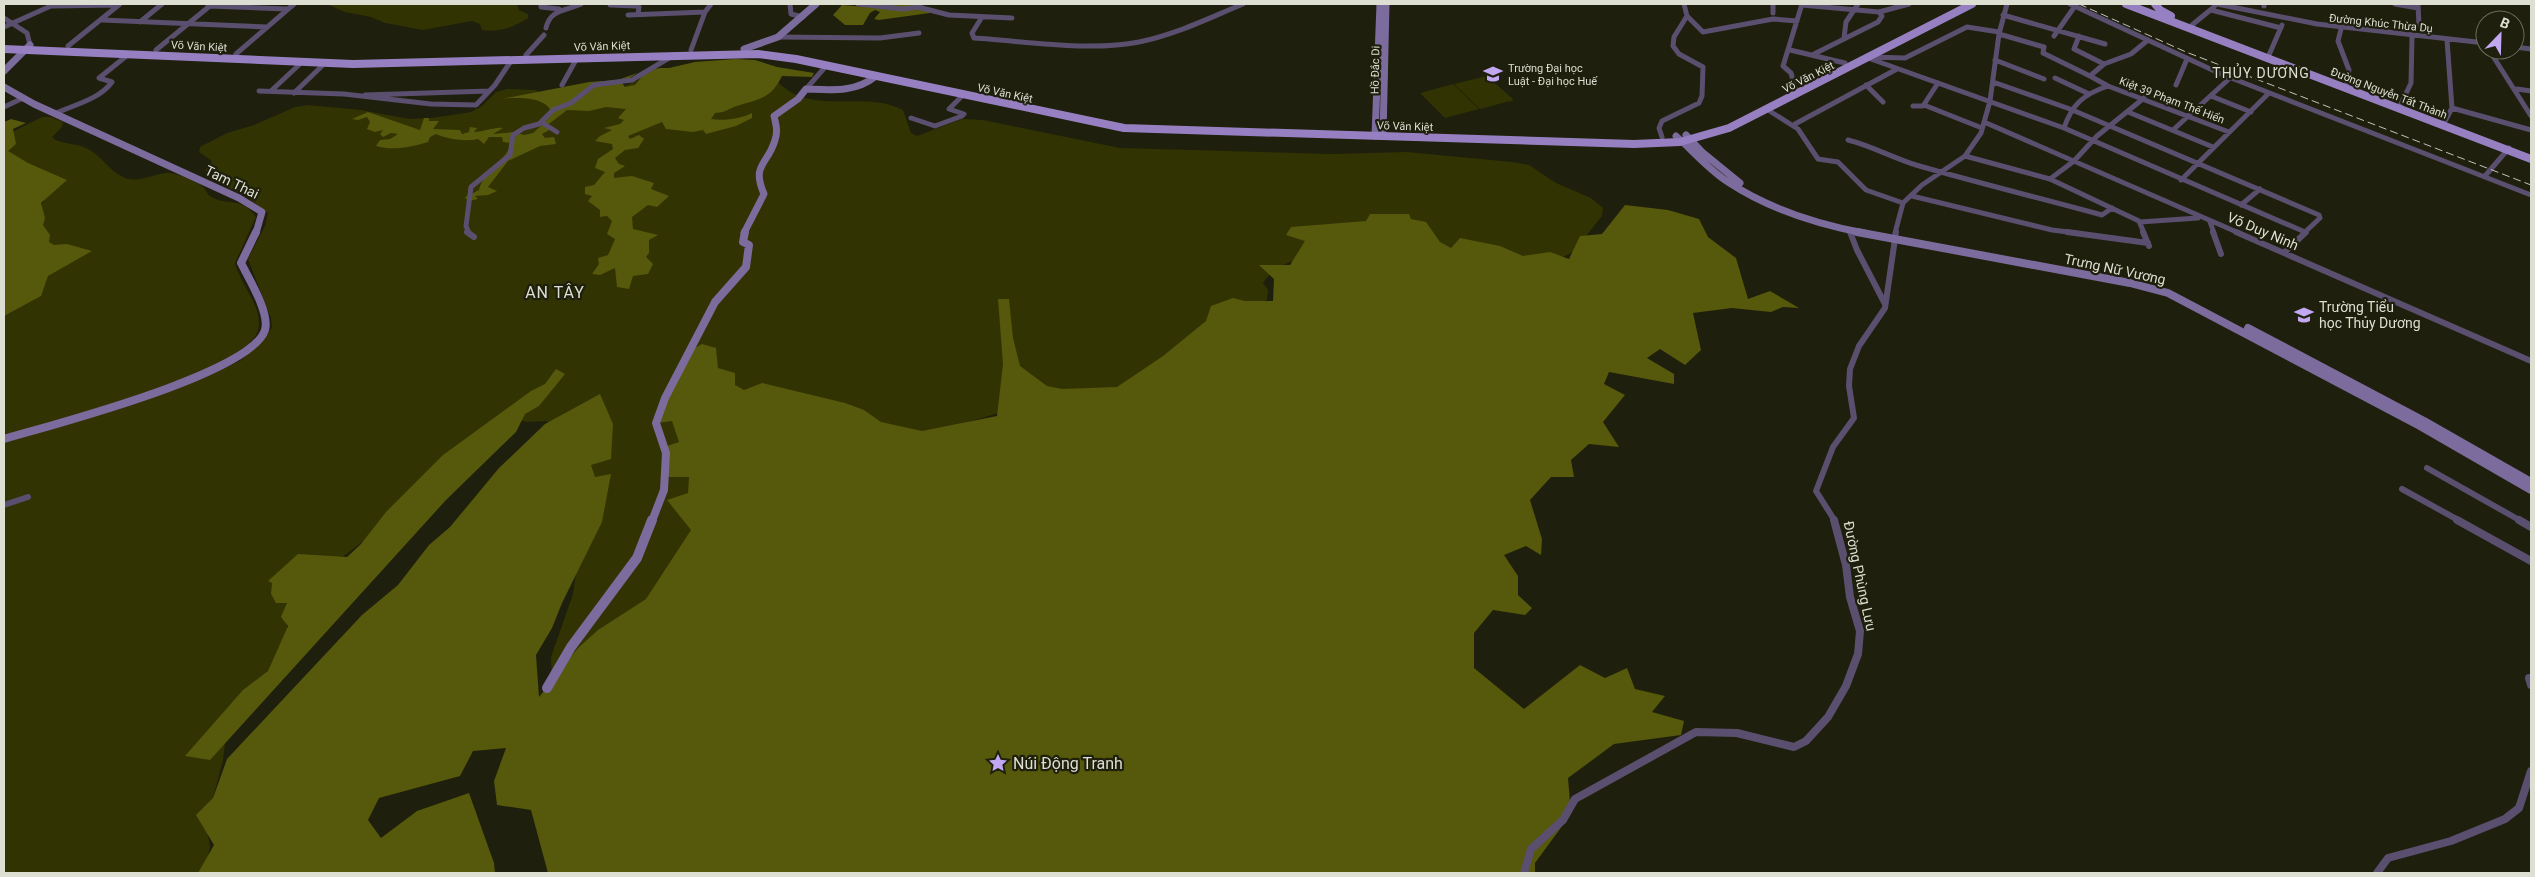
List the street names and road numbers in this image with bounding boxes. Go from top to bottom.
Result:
street label: Đường Khúc Thừa Dụ [2328,12,2433,35]
street label: Võ Văn Kiệt [171,39,228,54]
street label: Võ Văn Kiệt [574,39,631,54]
street label: Hồ Đắc Di [1369,46,1382,94]
street label: Võ Văn Kiệt [1780,59,1837,96]
street label: Đường Nguyễn Tất Thành [2329,65,2449,122]
street label: Kiệt 39 Phạm Thế Hiển [2117,74,2226,127]
street label: Võ Văn Kiệt [976,81,1034,106]
street label: Võ Văn Kiệt [1377,119,1434,134]
street label: Tam Thai [203,162,261,202]
street label: Võ Duy Ninh [2225,209,2301,253]
street label: Trưng Nữ Vương [2063,250,2167,288]
street label: Đường Phùng Lưu [1841,520,1879,632]

